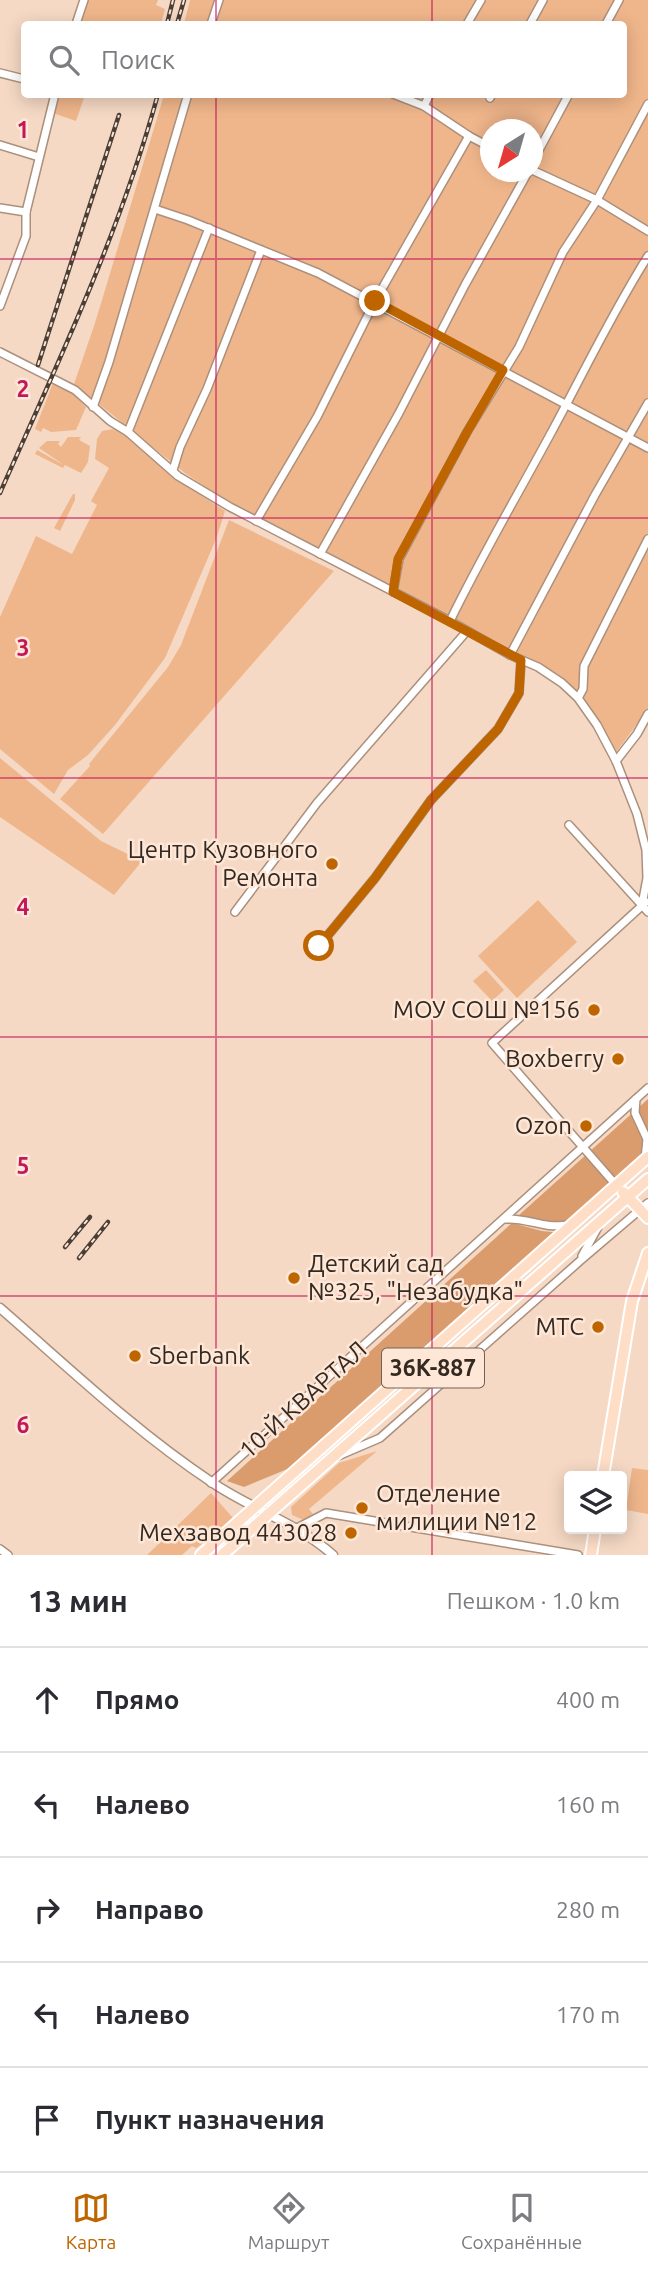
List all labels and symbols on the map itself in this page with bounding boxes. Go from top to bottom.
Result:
text: 1 [17,117,29,142]
north arrow [480,119,543,182]
route end [359,285,390,316]
text: 2 [17,376,29,401]
text: 3 [17,635,29,660]
place label: Центр Кузовного Ремонта [128,836,318,891]
marker: Центр Кузовного Ремонта [324,856,340,872]
text: 4 [17,894,30,919]
route start [303,930,334,961]
place label: МОУ СОШ №156 [393,996,580,1023]
marker: МОУ СОШ №156 [586,1002,602,1018]
place label: Boxberry [505,1045,604,1072]
marker: Boxberry [610,1051,626,1067]
place label: Ozon [515,1112,572,1139]
marker: Ozon [578,1118,594,1134]
text: 5 [17,1153,29,1178]
place label: Детский сад №325, "Незабудка" [308,1250,523,1305]
marker: Детский сад №325, "Незабудка" [286,1270,302,1286]
place label: МТС [535,1313,584,1340]
marker: МТС [590,1319,606,1335]
street label: 10-Й КВАРТАЛ [233,1335,372,1464]
place label: Sberbank [149,1342,250,1369]
marker: Sberbank [127,1348,143,1364]
road number: 36К-887 [382,1348,484,1387]
text: 6 [17,1412,30,1437]
place label: Отделение милиции №12 [376,1480,537,1535]
marker: Отделение милиции №12 [354,1500,370,1516]
place label: Мехзавод 443028 [139,1519,337,1546]
marker: Мехзавод 443028 [343,1525,359,1541]

